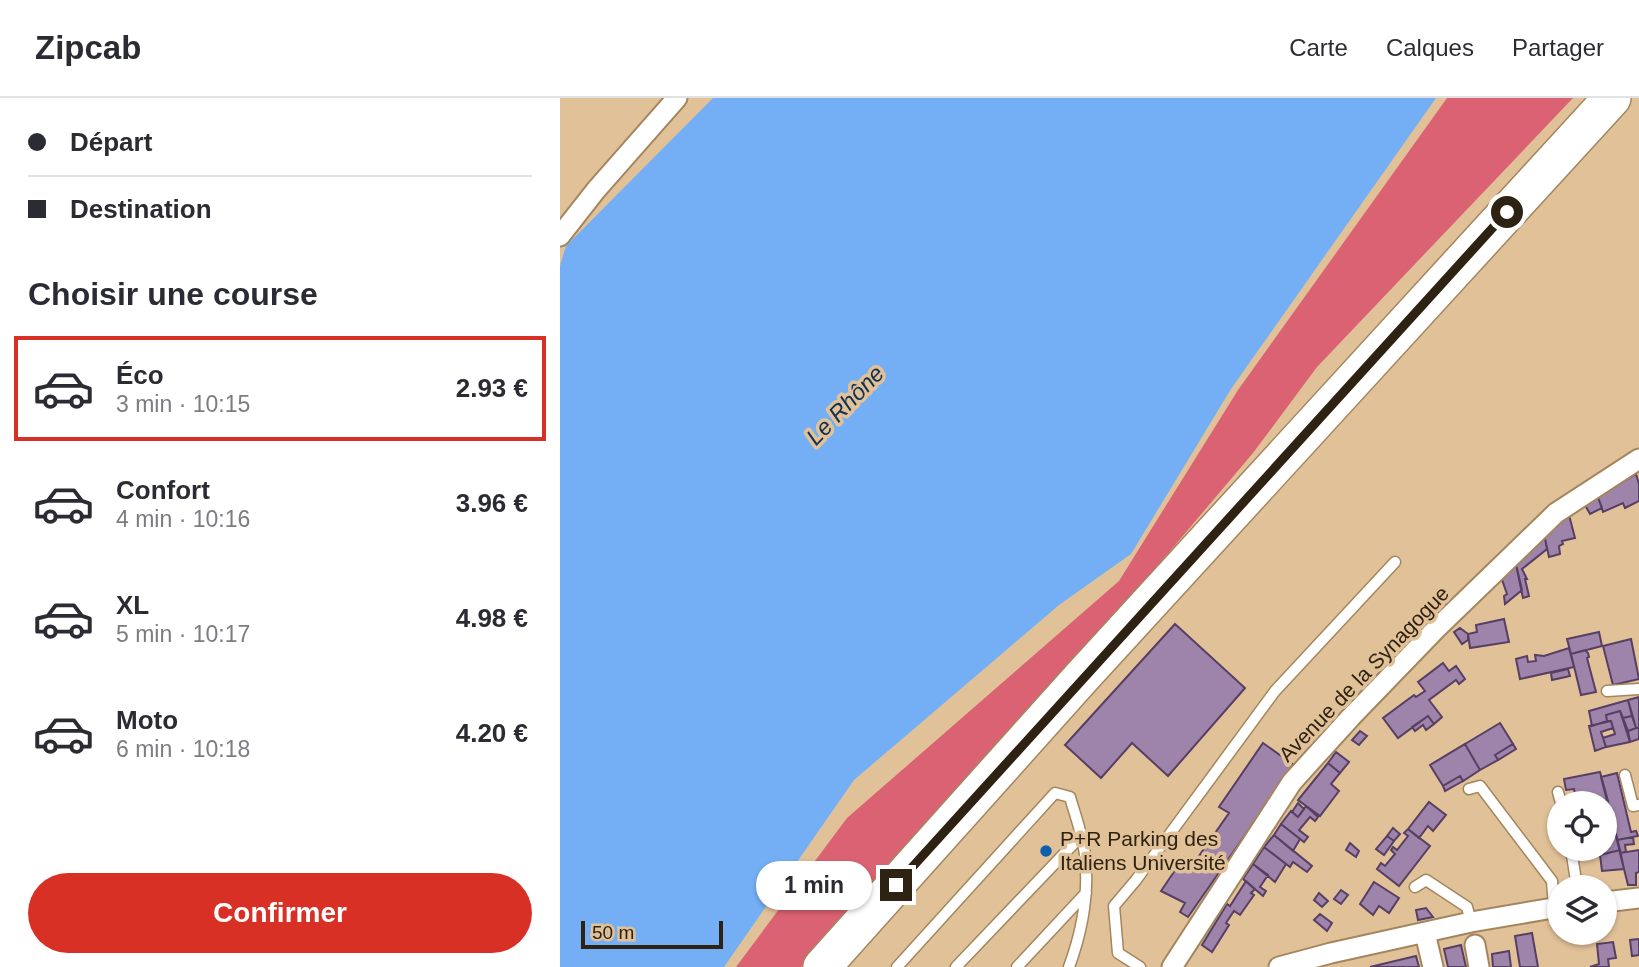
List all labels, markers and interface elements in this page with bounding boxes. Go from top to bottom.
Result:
text: Zipcab [35,29,141,66]
text: Carte [1289,34,1348,61]
text: Calques [1386,34,1474,61]
text: Partager [1512,34,1604,61]
text: Départ [70,127,152,157]
text: Destination [70,194,212,224]
route start [1491,196,1523,228]
text: Choisir une course [28,276,318,312]
icon: car [32,357,95,420]
text: Éco [116,360,164,390]
water label: Le Rhône [801,360,889,450]
text: 2.93 € [456,373,528,403]
text: 3 min · 10:15 [116,391,250,417]
icon: car [32,472,95,535]
text: Confort [116,475,210,505]
text: 3.96 € [456,488,528,518]
text: 4 min · 10:16 [116,506,250,532]
street label: Avenue de la Synagogue [1274,581,1453,766]
icon: car [32,587,95,650]
text: XL [116,590,149,620]
text: 4.98 € [456,603,528,633]
text: 5 min · 10:17 [116,621,250,647]
icon: car [32,702,95,765]
text: Moto [116,705,178,735]
text: 4.20 € [456,718,528,748]
text: 6 min · 10:18 [116,736,250,762]
map controls [1547,791,1617,945]
button: locate [1547,791,1617,861]
place label: P+R Parking des Italiens Université [1060,827,1226,874]
marker: P+R Parking des Italiens Université [1038,843,1054,859]
callout: 1 min [756,860,872,910]
route end [880,869,912,901]
text: 1 min [784,872,844,898]
button: Confirmer [28,873,532,953]
button: layers [1547,875,1617,945]
scale bar [581,918,723,950]
text: 50 m [592,922,634,943]

